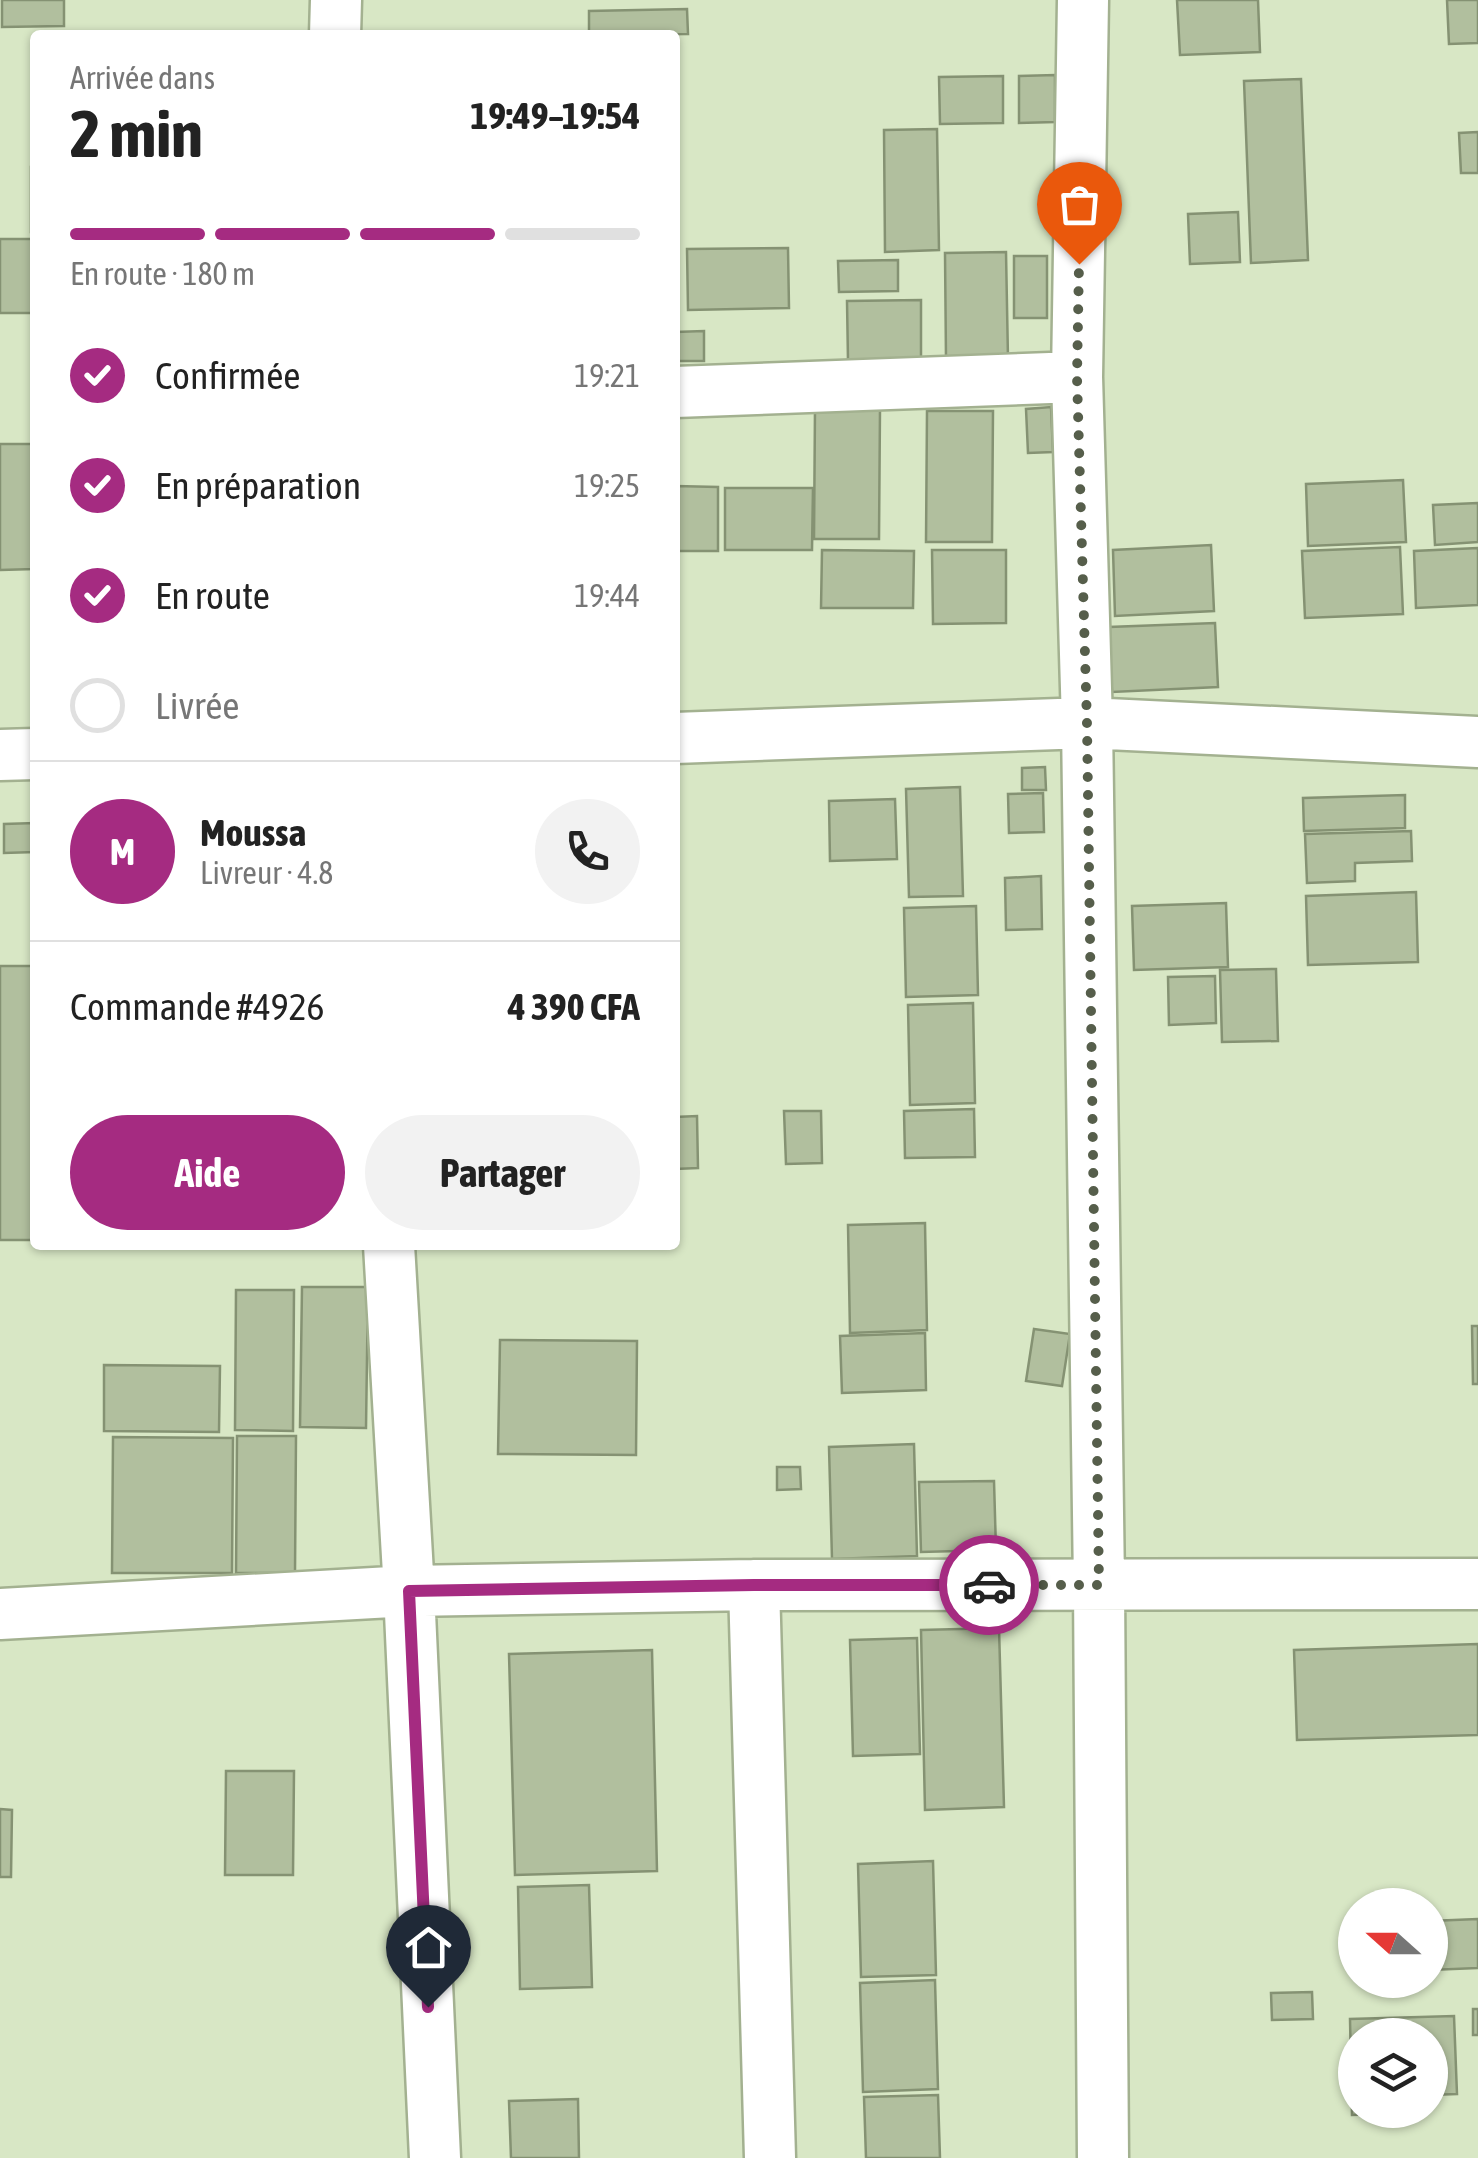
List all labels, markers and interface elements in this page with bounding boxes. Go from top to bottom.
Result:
text: Arrivée dans [70,59,215,96]
text: 19:49–19:54 [470,94,640,137]
text: 2 min [70,96,203,171]
pin [1037,162,1122,265]
icon: bag [1052,177,1107,232]
text: En route · 180 m [70,255,255,292]
icon: check [70,348,125,403]
text: Confirmée [155,354,301,397]
text: 19:21 [574,357,640,394]
icon: check [70,458,125,513]
text: En préparation [155,464,361,507]
text: 19:25 [574,467,640,504]
icon: check [70,568,125,623]
text: En route [155,574,270,617]
text: 19:44 [574,577,640,614]
text: Livrée [155,684,240,727]
button: phone [535,799,640,904]
text: Moussa [200,811,306,854]
text: M [110,830,135,873]
text: Livreur · 4.8 [200,854,333,891]
text: Commande #4926 [70,985,324,1028]
text: 4 390 CFA [508,985,640,1028]
button: Aide [70,1115,345,1230]
button: Partager [365,1115,640,1230]
courier [939,1535,1039,1635]
icon: car [962,1558,1017,1613]
north arrow [1338,1888,1448,1998]
map controls [1338,1888,1448,2128]
pin [386,1905,471,2008]
icon: home [401,1920,456,1975]
button: layers [1338,2018,1448,2128]

